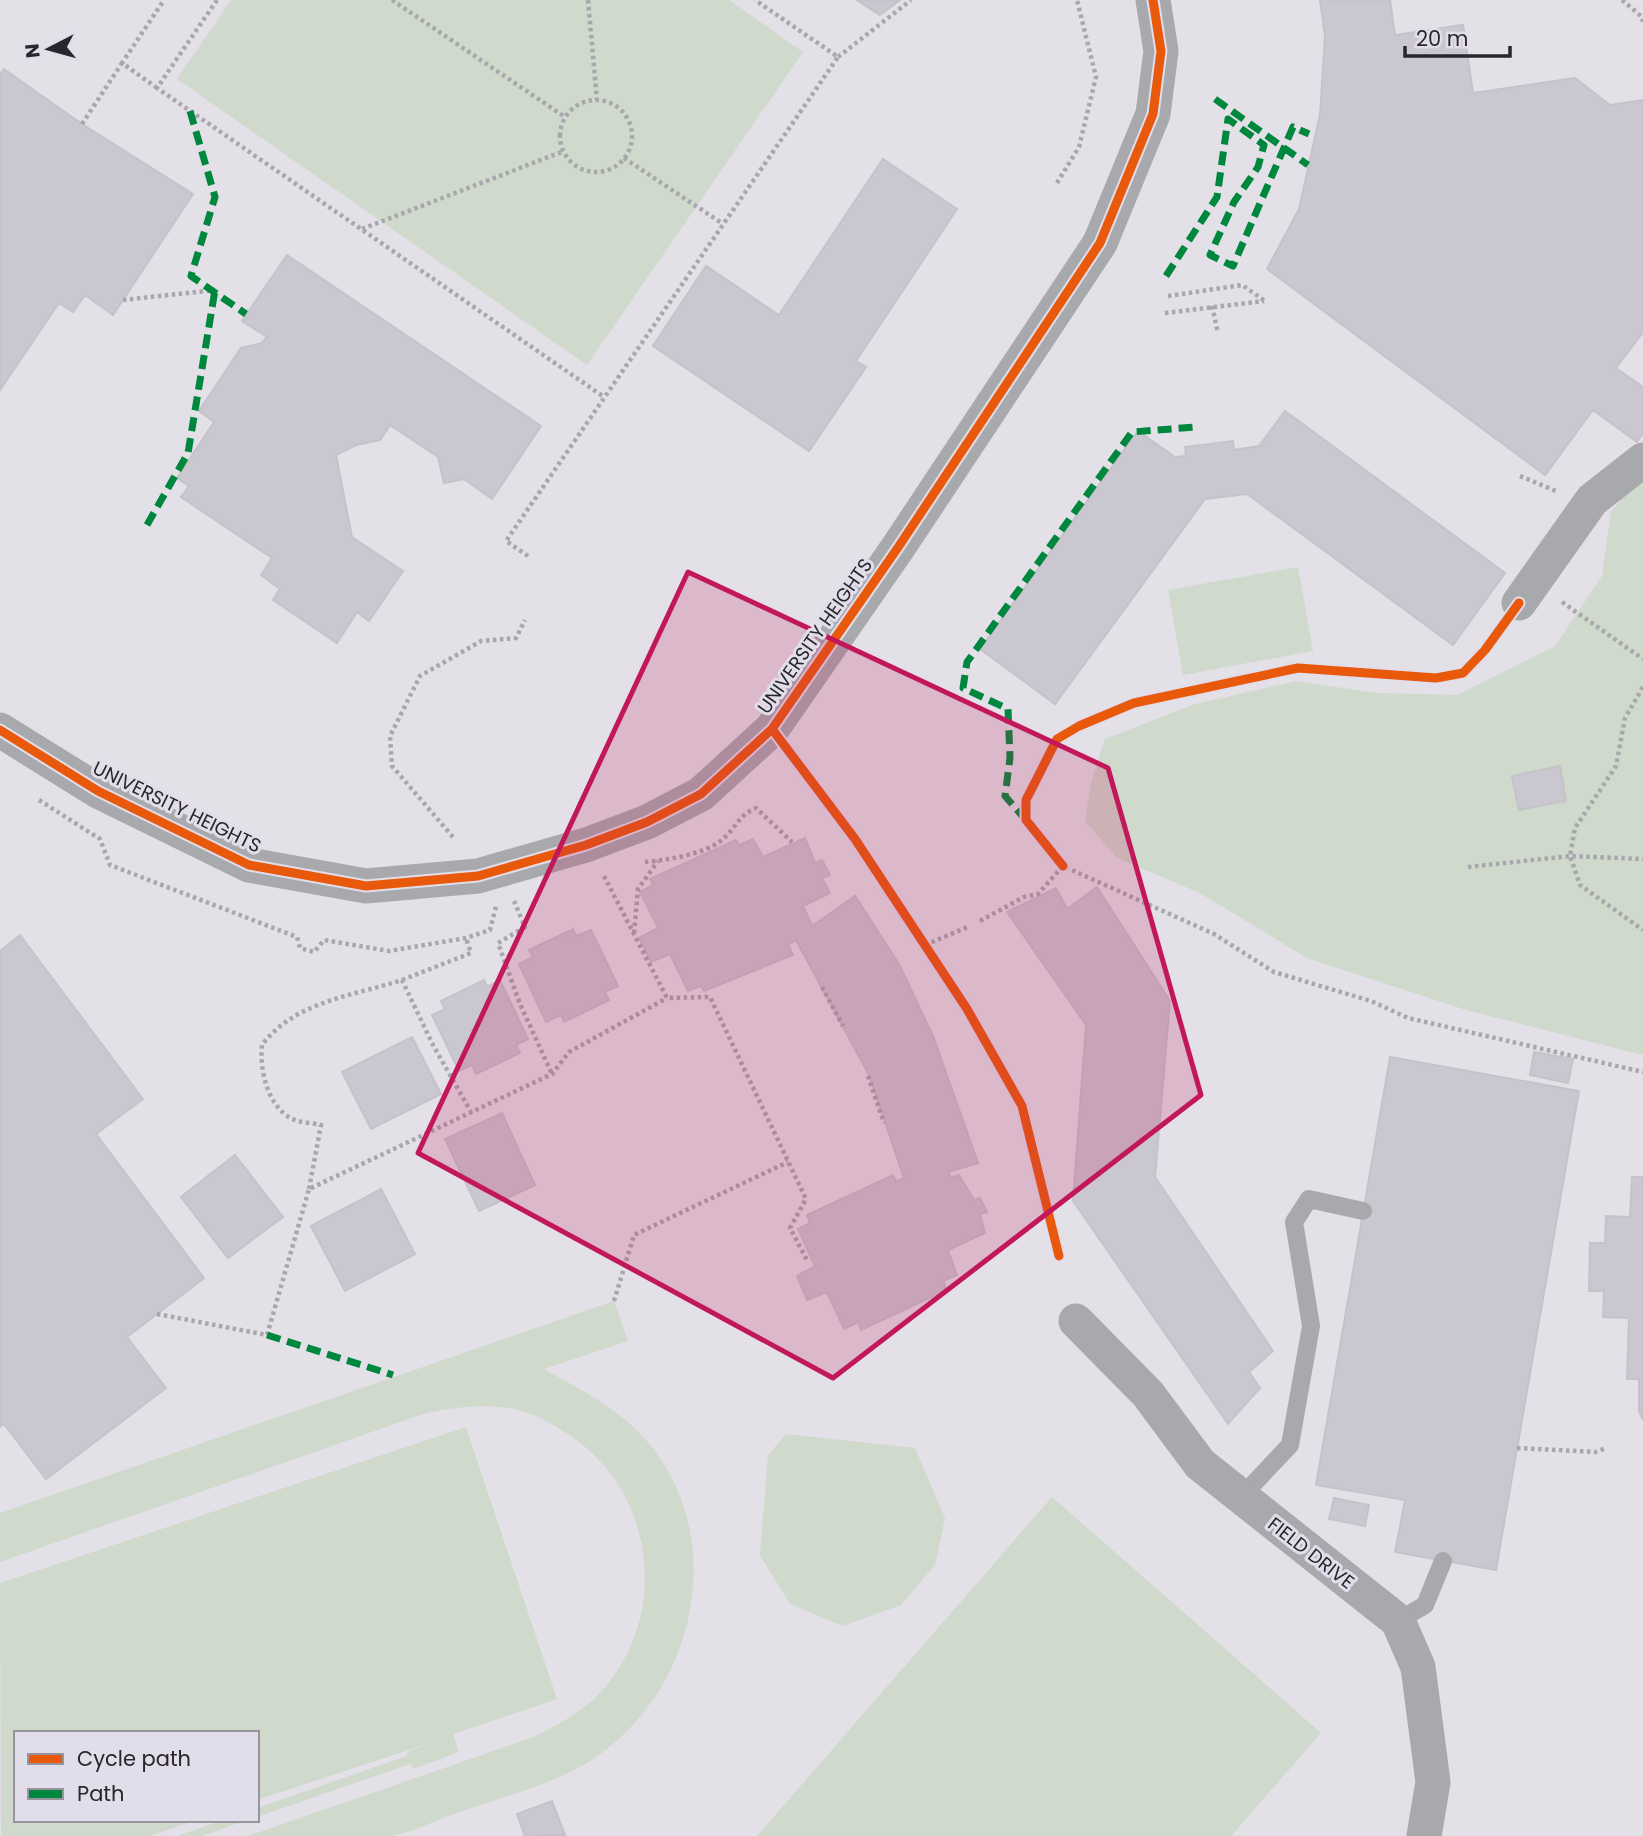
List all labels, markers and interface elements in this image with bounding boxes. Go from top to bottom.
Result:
north arrow [14,14,84,84]
scale bar [1405,14,1510,58]
text: 20 m [1416,24,1469,53]
text: N [18,42,47,59]
street label: UNIVERSITY HEIGHTS [751,553,879,719]
street label: UNIVERSITY HEIGHTS [88,754,266,860]
street label: FIELD DRIVE [1262,1511,1360,1595]
legend [14,1731,259,1822]
text: Cycle path [77,1744,191,1773]
text: Path [77,1779,124,1808]

